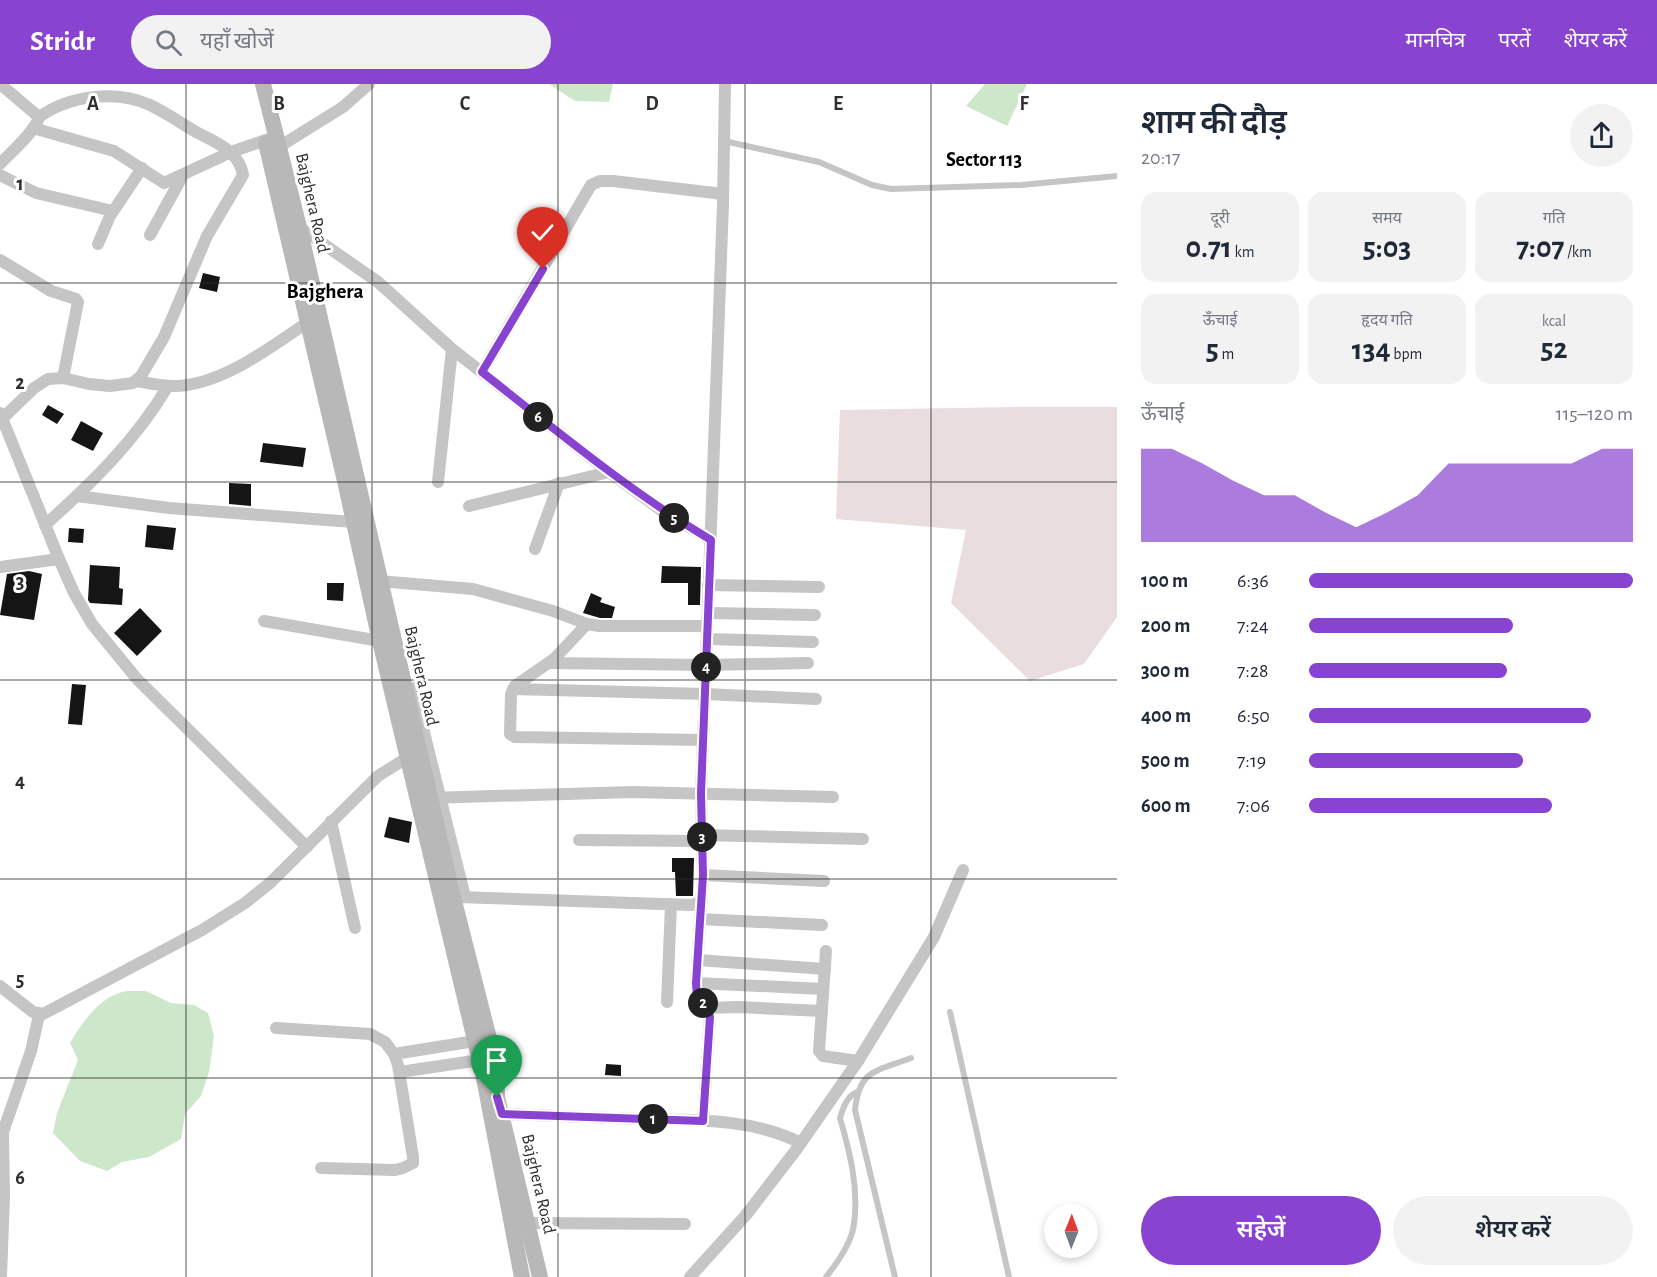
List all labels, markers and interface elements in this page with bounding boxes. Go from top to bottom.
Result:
search box [131,15,551,69]
icon: search [152,26,185,59]
text: Stridr [30,28,95,56]
text: यहाँ खोजें [200,30,274,52]
text: मानचित्र [1405,30,1465,51]
text: परतें [1498,30,1531,51]
text: शेयर करें [1564,30,1627,51]
text: A [87,94,99,114]
text: B [273,94,285,114]
text: C [460,94,471,114]
text: D [645,94,659,114]
text: E [833,94,843,114]
text: F [1019,94,1029,114]
button: share [1570,104,1633,167]
text: शाम की दौड़ [1141,107,1287,140]
text: 20:17 [1141,148,1180,168]
district label: Sector 113 [946,150,1022,170]
street label: Bajghera Road [292,151,332,255]
text: 1 [16,174,24,194]
pin [517,207,568,269]
text: दूरी [1210,210,1230,226]
text: समय [1372,210,1402,226]
text: गति [1543,210,1565,226]
icon: check [526,216,559,249]
text: 0.71 [1185,233,1232,263]
text: 5:03 [1363,233,1411,263]
text: 7:07 [1516,233,1565,263]
text: km [1232,244,1255,260]
text: /km [1565,244,1592,260]
district label: Bajghera [286,281,364,302]
text: ऊँचाई [1203,312,1237,328]
text: हृदय गति [1361,312,1413,328]
text: kcal [1542,313,1566,329]
text: 52 [1540,334,1568,364]
text: 5 [1206,335,1219,365]
text: 134 [1352,335,1391,365]
text: m [1219,346,1234,362]
text: bpm [1391,346,1422,362]
text: 2 [15,373,25,393]
pin: 6 [523,402,553,432]
text: ऊँचाई [1141,404,1184,424]
text: 115–120 m [1556,404,1633,424]
text: 6 [534,409,542,425]
pin: 5 [659,503,689,533]
text: 5 [671,510,677,526]
text: 100 m [1141,571,1188,591]
text: 6:36 [1237,571,1269,591]
text: 3 [16,572,24,592]
text: 200 m [1141,616,1190,636]
text: 7:24 [1237,616,1269,636]
street label: Bajghera Road [401,624,441,728]
pin: 4 [691,652,721,682]
text: 4 [702,659,710,675]
text: 300 m [1141,661,1190,681]
text: 7:28 [1237,661,1269,681]
text: 400 m [1141,706,1191,726]
text: 6:50 [1237,706,1270,726]
text: 500 m [1141,751,1190,771]
text: 7:19 [1237,751,1266,771]
text: 4 [15,771,25,791]
text: 600 m [1141,796,1191,816]
text: 7:06 [1237,796,1270,816]
pin: 3 [687,822,717,852]
text: 3 [699,829,705,845]
text: 5 [16,970,24,990]
pin: 2 [688,988,718,1018]
text: 2 [699,995,707,1011]
pin [471,1035,522,1097]
icon: arrive [480,1044,513,1077]
pin: 1 [638,1104,668,1134]
text: 1 [650,1111,656,1127]
street label: Bajghera Road [518,1132,558,1236]
text: 6 [15,1168,25,1188]
button: सहेजें [1141,1196,1381,1265]
button: शेयर करें [1393,1196,1633,1265]
north arrow [1044,1204,1098,1258]
map controls [1044,1204,1098,1258]

